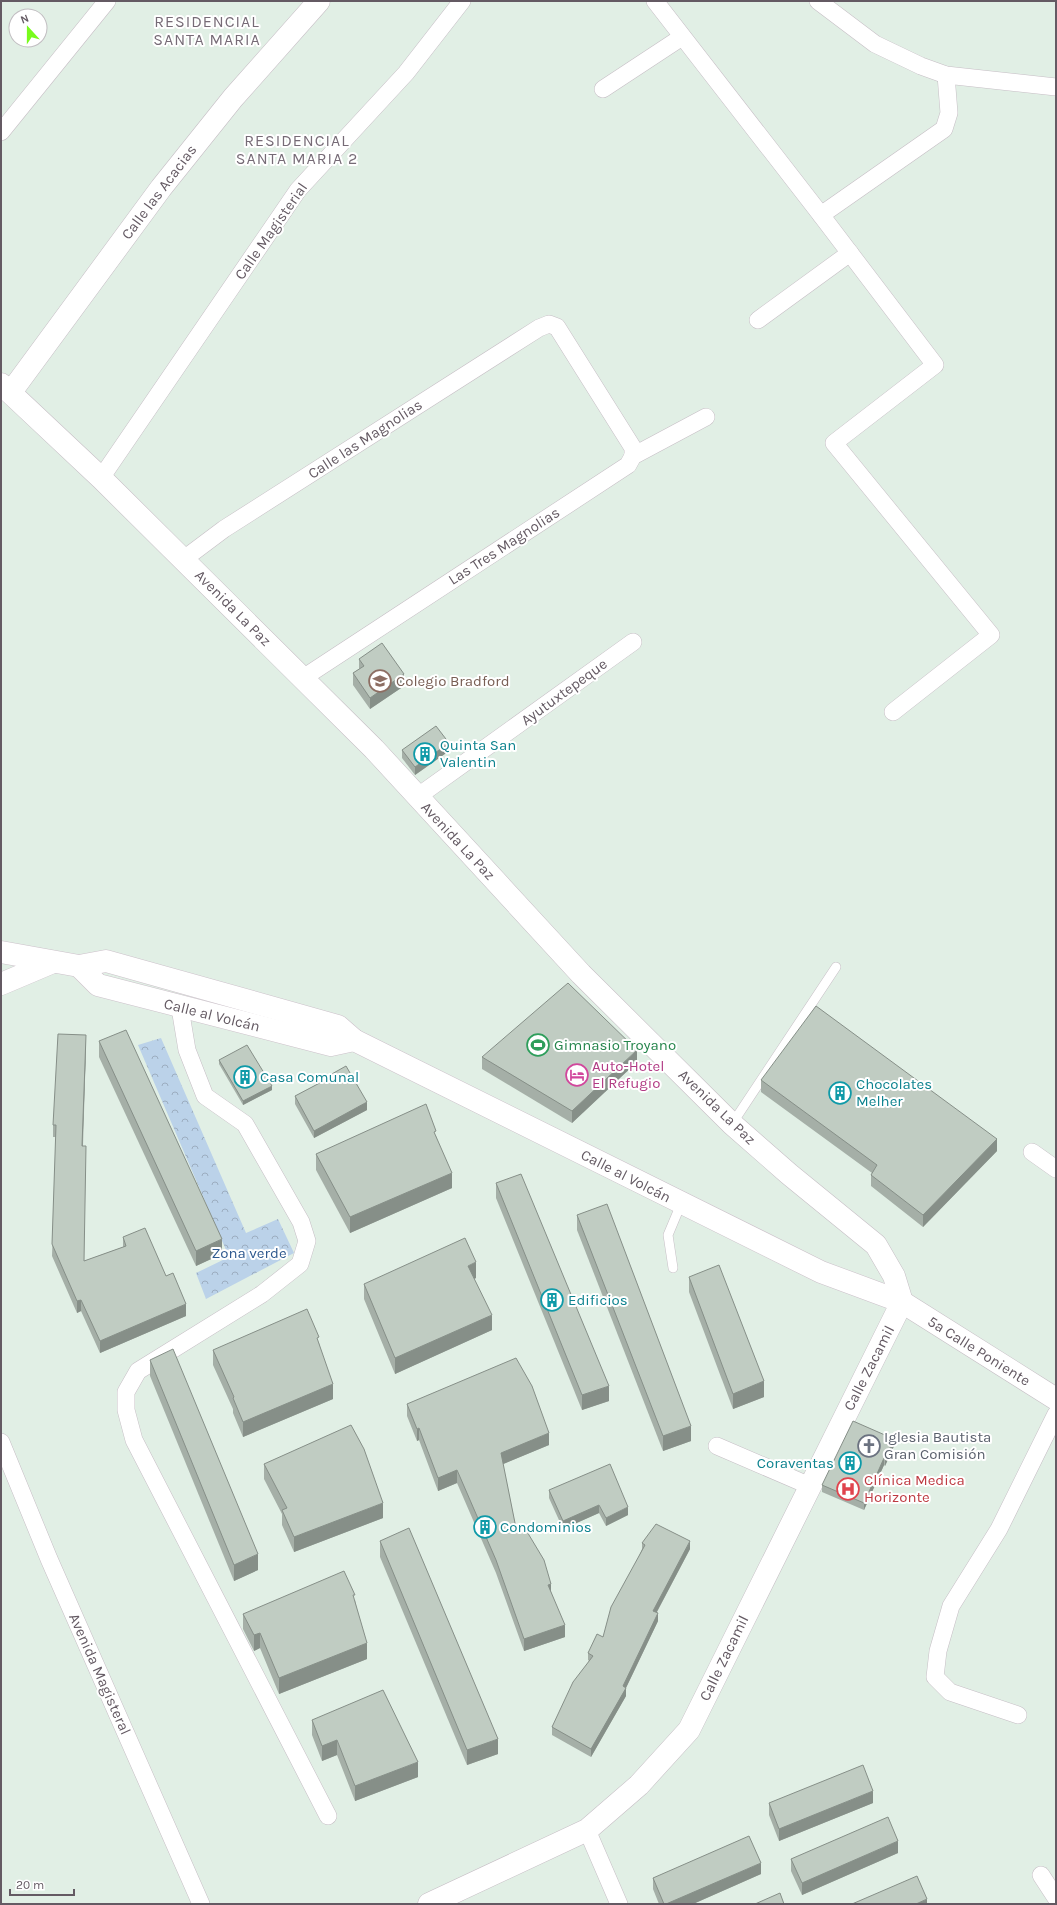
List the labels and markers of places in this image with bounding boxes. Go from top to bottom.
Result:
school or university icon: Colegio Bradford [367,668,393,694]
place label: Colegio Bradford [396,672,510,690]
place label: Quinta San Valentin [440,736,516,771]
building icon: Quinta San Valentin [412,741,438,767]
sports icon: Gimnasio Troyano [525,1032,551,1058]
place label: Gimnasio Troyano [554,1036,676,1054]
place label: Auto-Hotel El Refugio [592,1057,665,1092]
hotel icon: Auto-Hotel El Refugio [564,1062,590,1088]
building icon: Casa Comunal [232,1064,258,1090]
place label: Casa Comunal [260,1068,359,1086]
place label: Chocolates Melher [856,1075,932,1110]
building icon: Chocolates Melher [827,1080,853,1106]
building icon: Edificios [539,1287,565,1313]
place label: Edificios [568,1291,628,1309]
place label: Iglesia Bautista Gran Comisión [884,1428,991,1463]
church icon: Iglesia Bautista Gran Comisión [856,1433,882,1459]
building icon: Coraventas [837,1450,863,1476]
place label: Coraventas [757,1454,834,1472]
place label: Clínica Medica Horizonte [864,1471,965,1506]
hospital icon: Clínica Medica Horizonte [835,1476,861,1502]
building icon: Condominios [472,1514,498,1540]
place label: Condominios [500,1518,592,1536]

